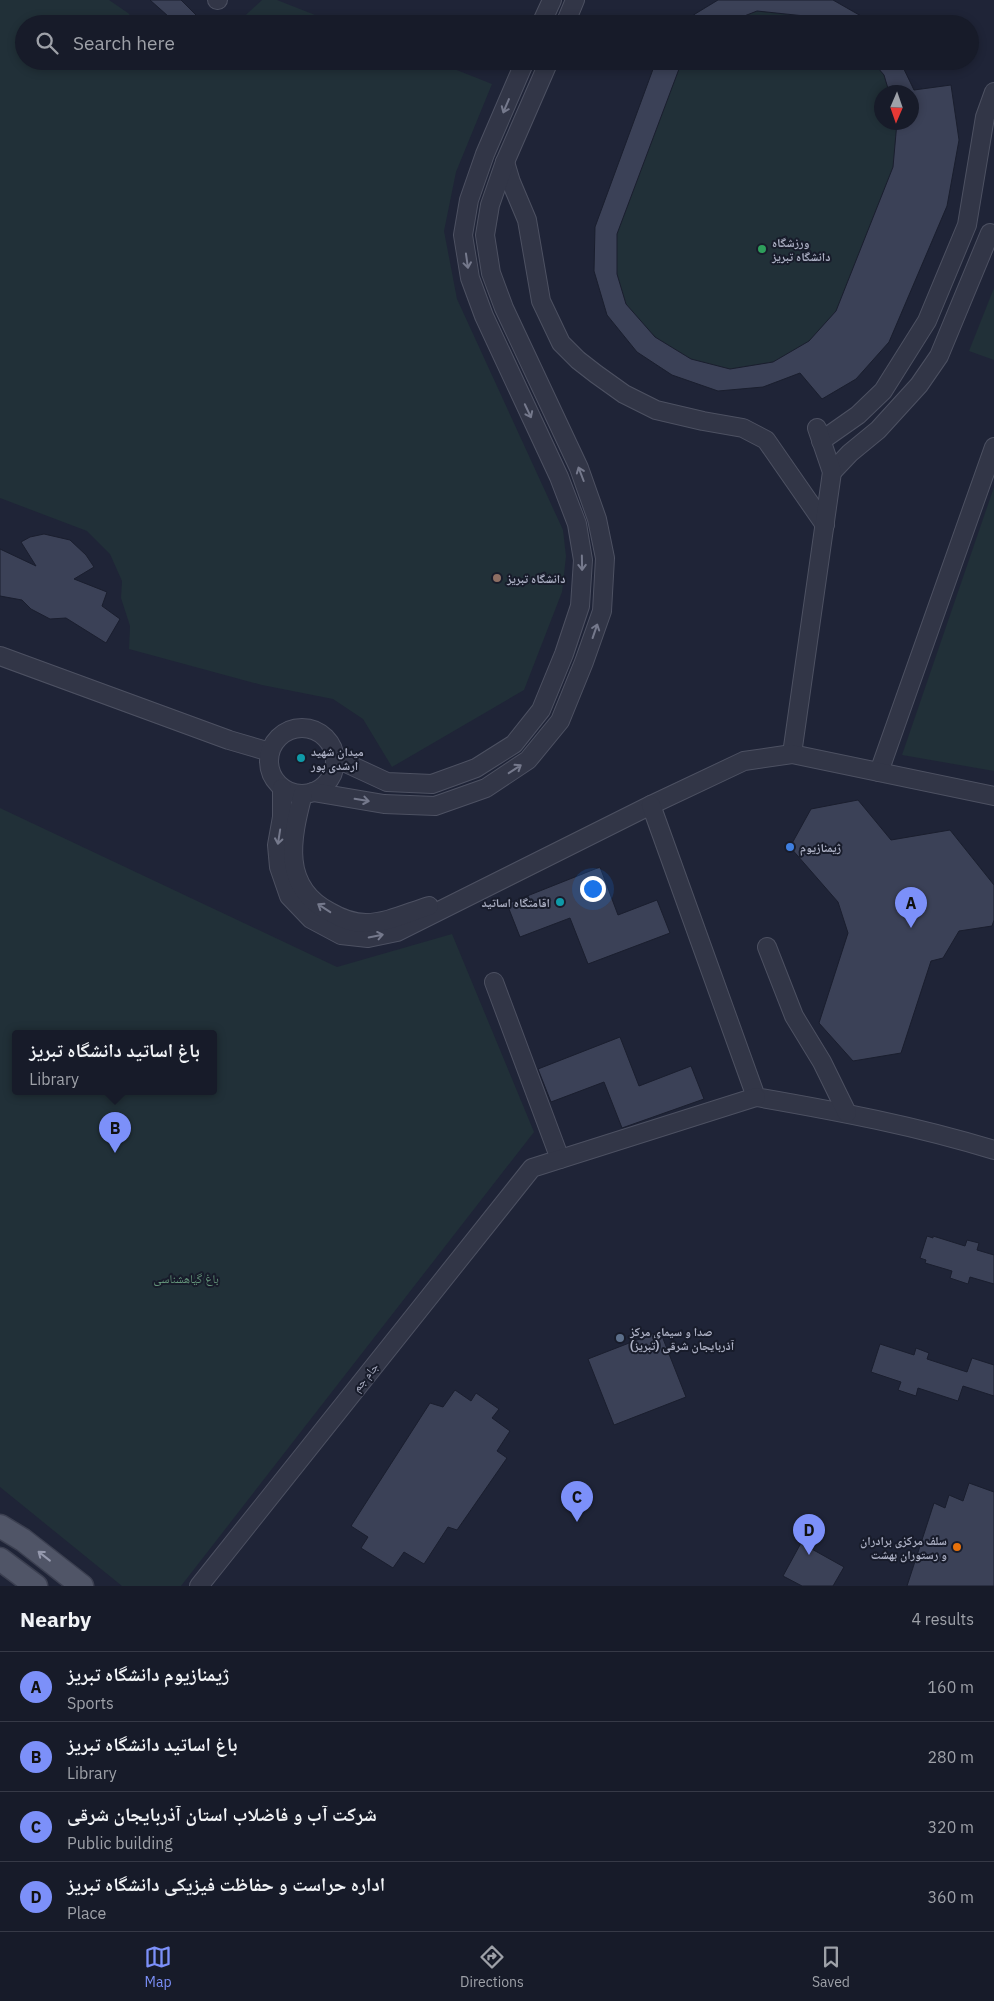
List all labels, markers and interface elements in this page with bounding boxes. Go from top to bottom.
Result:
search box [15,15,979,70]
icon: search [33,29,61,57]
text: Search here [73,31,175,55]
north arrow [874,85,919,130]
one-way arrow [501,98,510,113]
place label: ورزشگاه دانشگاه تبریز [771,235,831,264]
marker: ورزشگاه دانشگاه تبریز [756,243,768,255]
one-way arrow [463,252,473,268]
one-way arrow [524,403,533,418]
one-way arrow [576,467,585,482]
one-way arrow [578,554,587,570]
place label: دانشگاه تبریز [506,571,566,586]
marker: دانشگاه تبریز [491,572,503,584]
one-way arrow [591,624,600,640]
place label: میدان شهید ارشدی پور [310,744,364,774]
marker: میدان شهید ارشدی پور [295,752,307,764]
one-way arrow [508,764,522,774]
one-way arrow [353,795,369,805]
one-way arrow [273,828,283,844]
place label: ژیمنازیوم [800,840,842,856]
marker: ژیمنازیوم [784,841,796,853]
your location [580,876,606,902]
pin: A [895,887,927,928]
place label: اقامتگاه اساتید [482,895,550,910]
marker: اقامتگاه اساتید [554,896,566,908]
one-way arrow [317,903,331,914]
one-way arrow [367,931,383,940]
popup [12,1030,217,1095]
text: باغ اساتید دانشگاه تبریز [29,1038,200,1062]
text: Library [29,1069,79,1089]
pin: B [99,1112,131,1153]
park label: باغ گیاهشناسی [153,1271,219,1287]
place label: صدا و سیمای مرکز آذربایجان شرقی (تبریز) [629,1324,735,1354]
marker: صدا و سیمای مرکز آذربایجان شرقی (تبریز) [614,1332,626,1344]
street label: جام جم [349,1359,382,1395]
pin: C [561,1481,593,1522]
pin: D [793,1514,825,1555]
place label: سلف مرکزی برادران و رستوران بهشت [860,1533,947,1563]
marker: سلف مرکزی برادران و رستوران بهشت [951,1541,963,1553]
one-way arrow [37,1551,51,1561]
text: Nearby [20,1605,91,1633]
text: 4 results [911,1609,974,1629]
text: ژیمنازیوم دانشگاه تبریز [67,1662,229,1686]
text: A [31,1677,41,1697]
text: 160 m [927,1677,974,1697]
text: Sports [67,1693,114,1713]
text: باغ اساتید دانشگاه تبریز [67,1732,238,1756]
text: B [31,1747,41,1767]
text: 280 m [927,1747,974,1767]
text: Library [67,1763,117,1783]
text: شرکت آب و فاضلاب استان آذربایجان شرقی [67,1802,377,1826]
text: C [31,1817,41,1837]
text: 320 m [927,1817,974,1837]
text: Public building [67,1833,173,1853]
text: اداره حراست و حفاظت فیزیکی دانشگاه تبریز [67,1872,385,1896]
text: D [30,1887,42,1907]
text: 360 m [927,1887,974,1907]
text: Place [67,1903,106,1923]
tab: Map [144,1943,172,1991]
tab: Directions [460,1943,524,1991]
tab: Saved [812,1943,850,1991]

